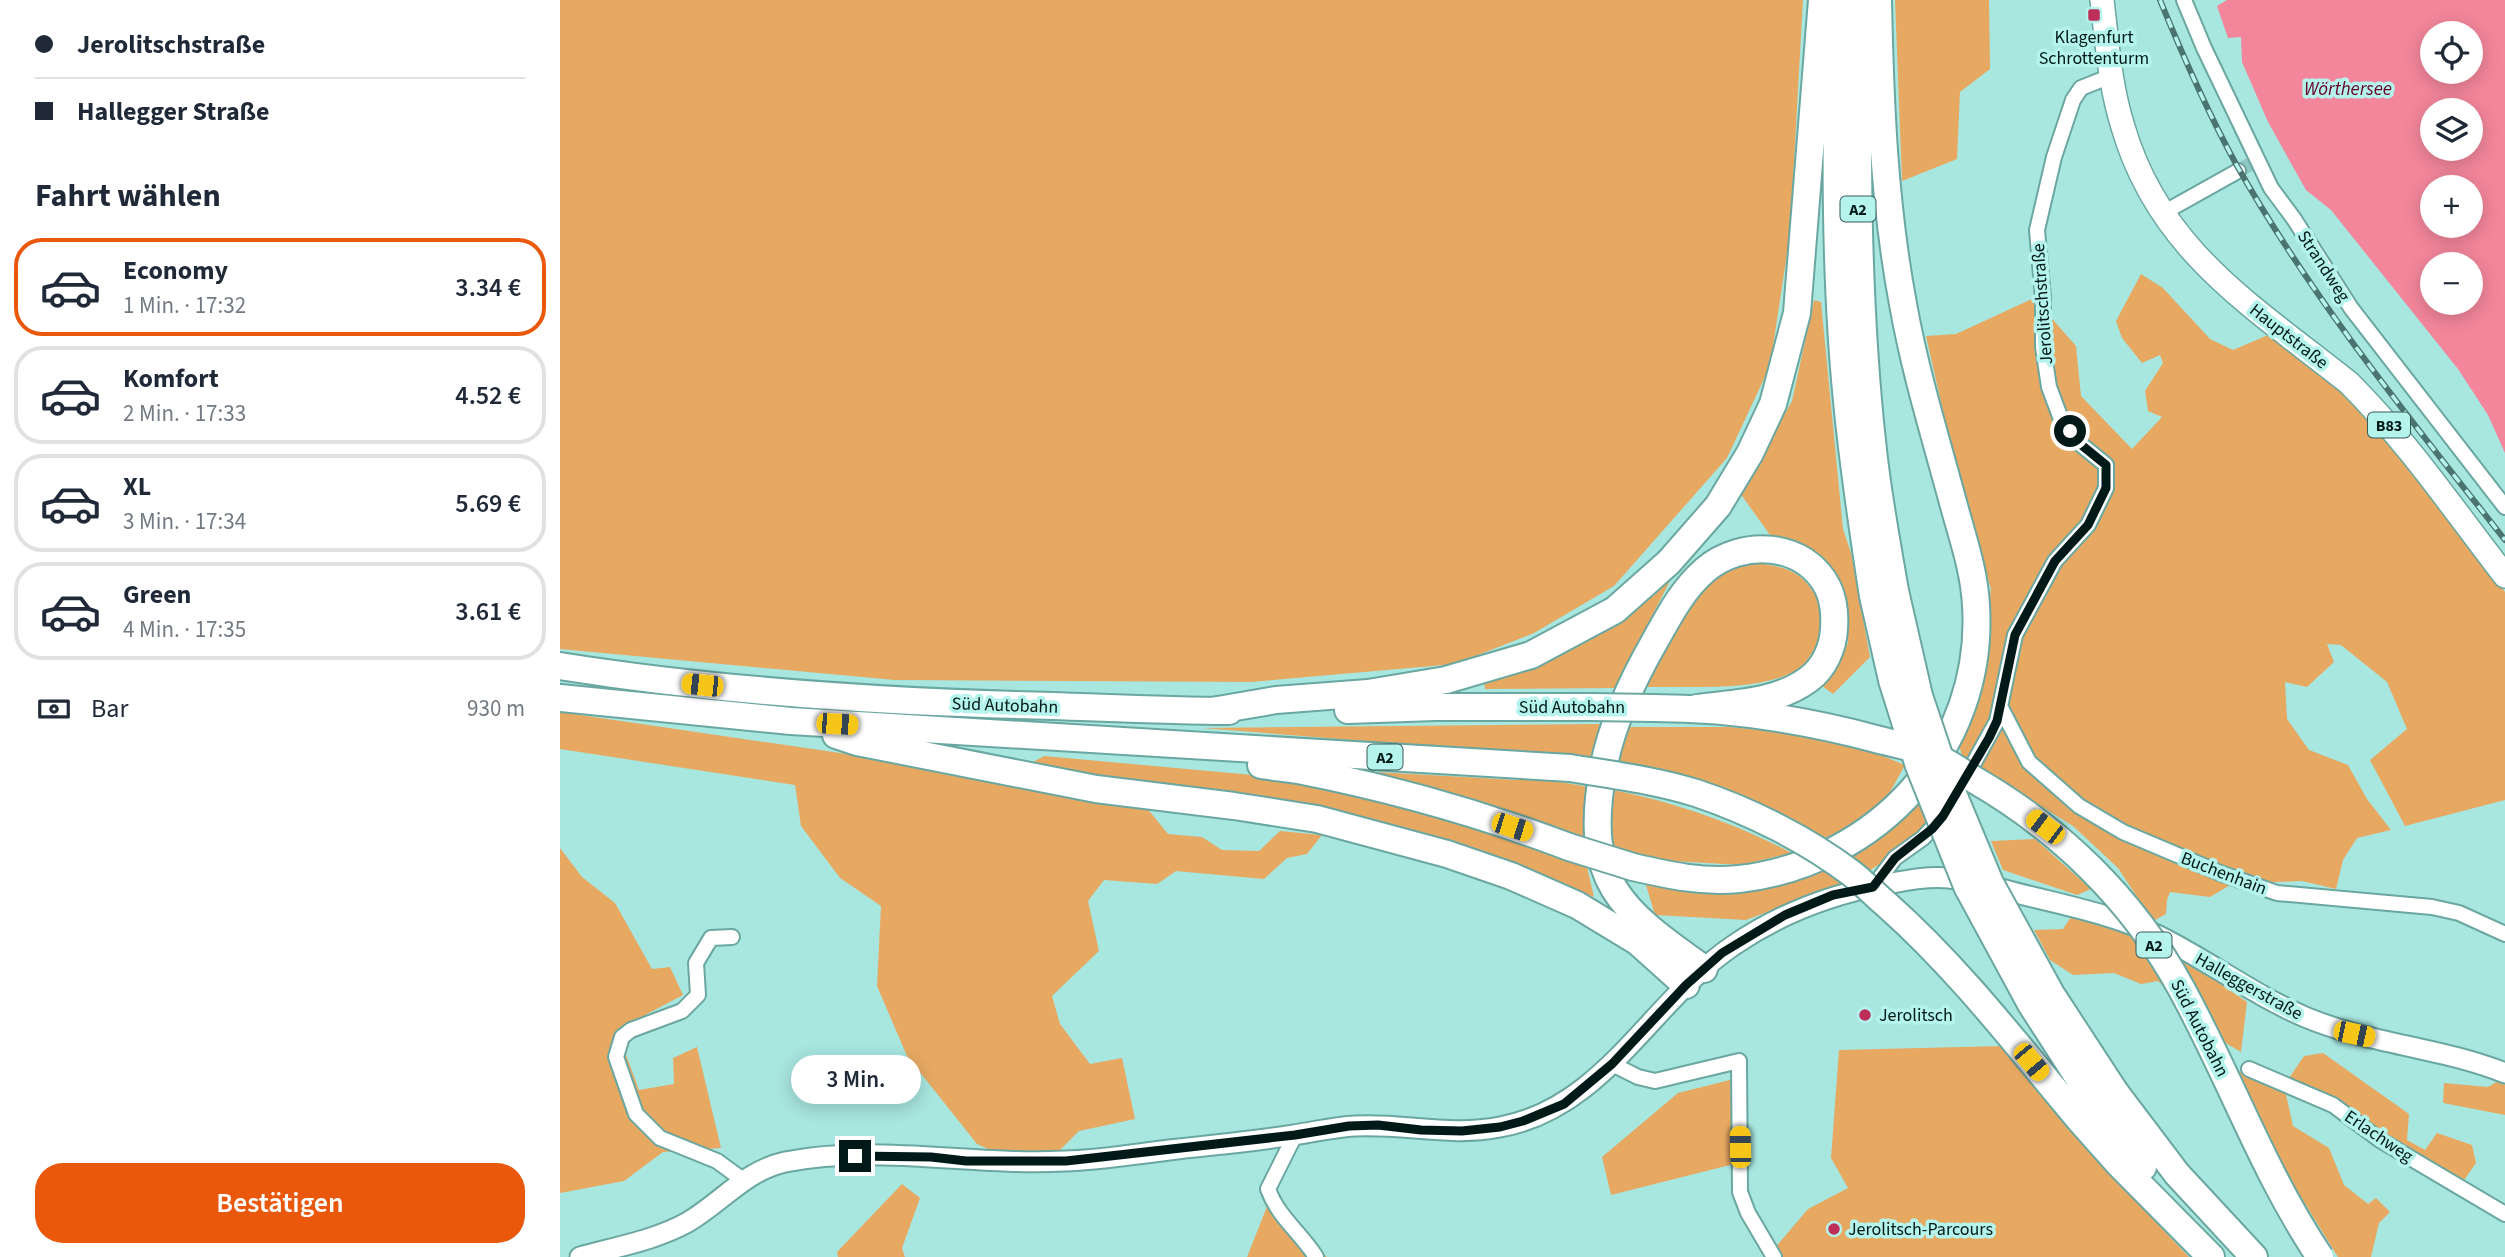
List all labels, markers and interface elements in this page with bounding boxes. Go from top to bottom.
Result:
marker: Klagenfurt Schrottenturm [2086,7,2102,23]
map controls [2420,21,2483,315]
button: locate [2420,21,2483,84]
place label: Klagenfurt Schrottenturm [2039,25,2149,71]
text: Jerolitschstraße [77,26,265,63]
water label: Wörthersee [2304,76,2392,103]
text: Hallegger Straße [77,93,270,130]
button: layers [2420,98,2483,161]
text: Fahrt wählen [35,173,221,219]
button: + [2420,175,2483,238]
road number: A2 [1840,196,1876,222]
street label: Strandweg [2291,226,2356,307]
street label: Jerolitschstraße [2026,243,2059,365]
text: Economy [123,252,228,289]
button: − [2420,252,2483,315]
icon: car [39,256,102,319]
text: 3.34 € [455,269,521,306]
text: 1 Min. · 17:32 [123,289,246,322]
street label: Hauptstraße [2244,298,2333,375]
text: Komfort [123,360,219,397]
icon: car [39,364,102,427]
text: 4.52 € [455,377,521,414]
text: 2 Min. · 17:33 [123,397,246,430]
road number: B83 [2368,412,2410,438]
route start [2054,415,2086,447]
text: XL [123,468,151,505]
icon: car [39,472,102,535]
text: 5.69 € [455,485,521,522]
text: 3 Min. · 17:34 [123,505,246,538]
text: Green [123,576,191,613]
icon: car [39,580,102,643]
text: 3.61 € [455,593,521,630]
text: 4 Min. · 17:35 [123,613,246,646]
car [681,672,724,698]
icon: cash [35,690,73,728]
text: Bar [91,690,128,727]
street label: Süd Autobahn [951,691,1059,720]
text: 930 m [467,692,525,725]
street label: Süd Autobahn [1519,695,1625,720]
car [816,712,859,736]
road number: A2 [1368,744,1402,770]
car [2022,806,2069,848]
car [1489,811,1536,843]
street label: Buchenhain [2177,846,2270,901]
road number: A2 [2136,932,2172,958]
street label: Halleggerstraße [2191,947,2307,1026]
street label: Süd Autobahn [2164,975,2235,1081]
place label: Jerolitsch [1879,1003,1953,1028]
marker: Jerolitsch [1857,1007,1873,1023]
car [2332,1019,2377,1049]
car [2010,1039,2053,1085]
callout: 3 Min. [790,1054,920,1104]
text: 3 Min. [827,1063,885,1096]
street label: Erlachweg [2339,1104,2418,1169]
car [1730,1126,1751,1168]
route end [839,1140,871,1172]
button: Bestätigen [35,1163,525,1243]
place label: Jerolitsch-Parcours [1848,1217,1993,1242]
marker: Jerolitsch-Parcours [1826,1221,1842,1237]

